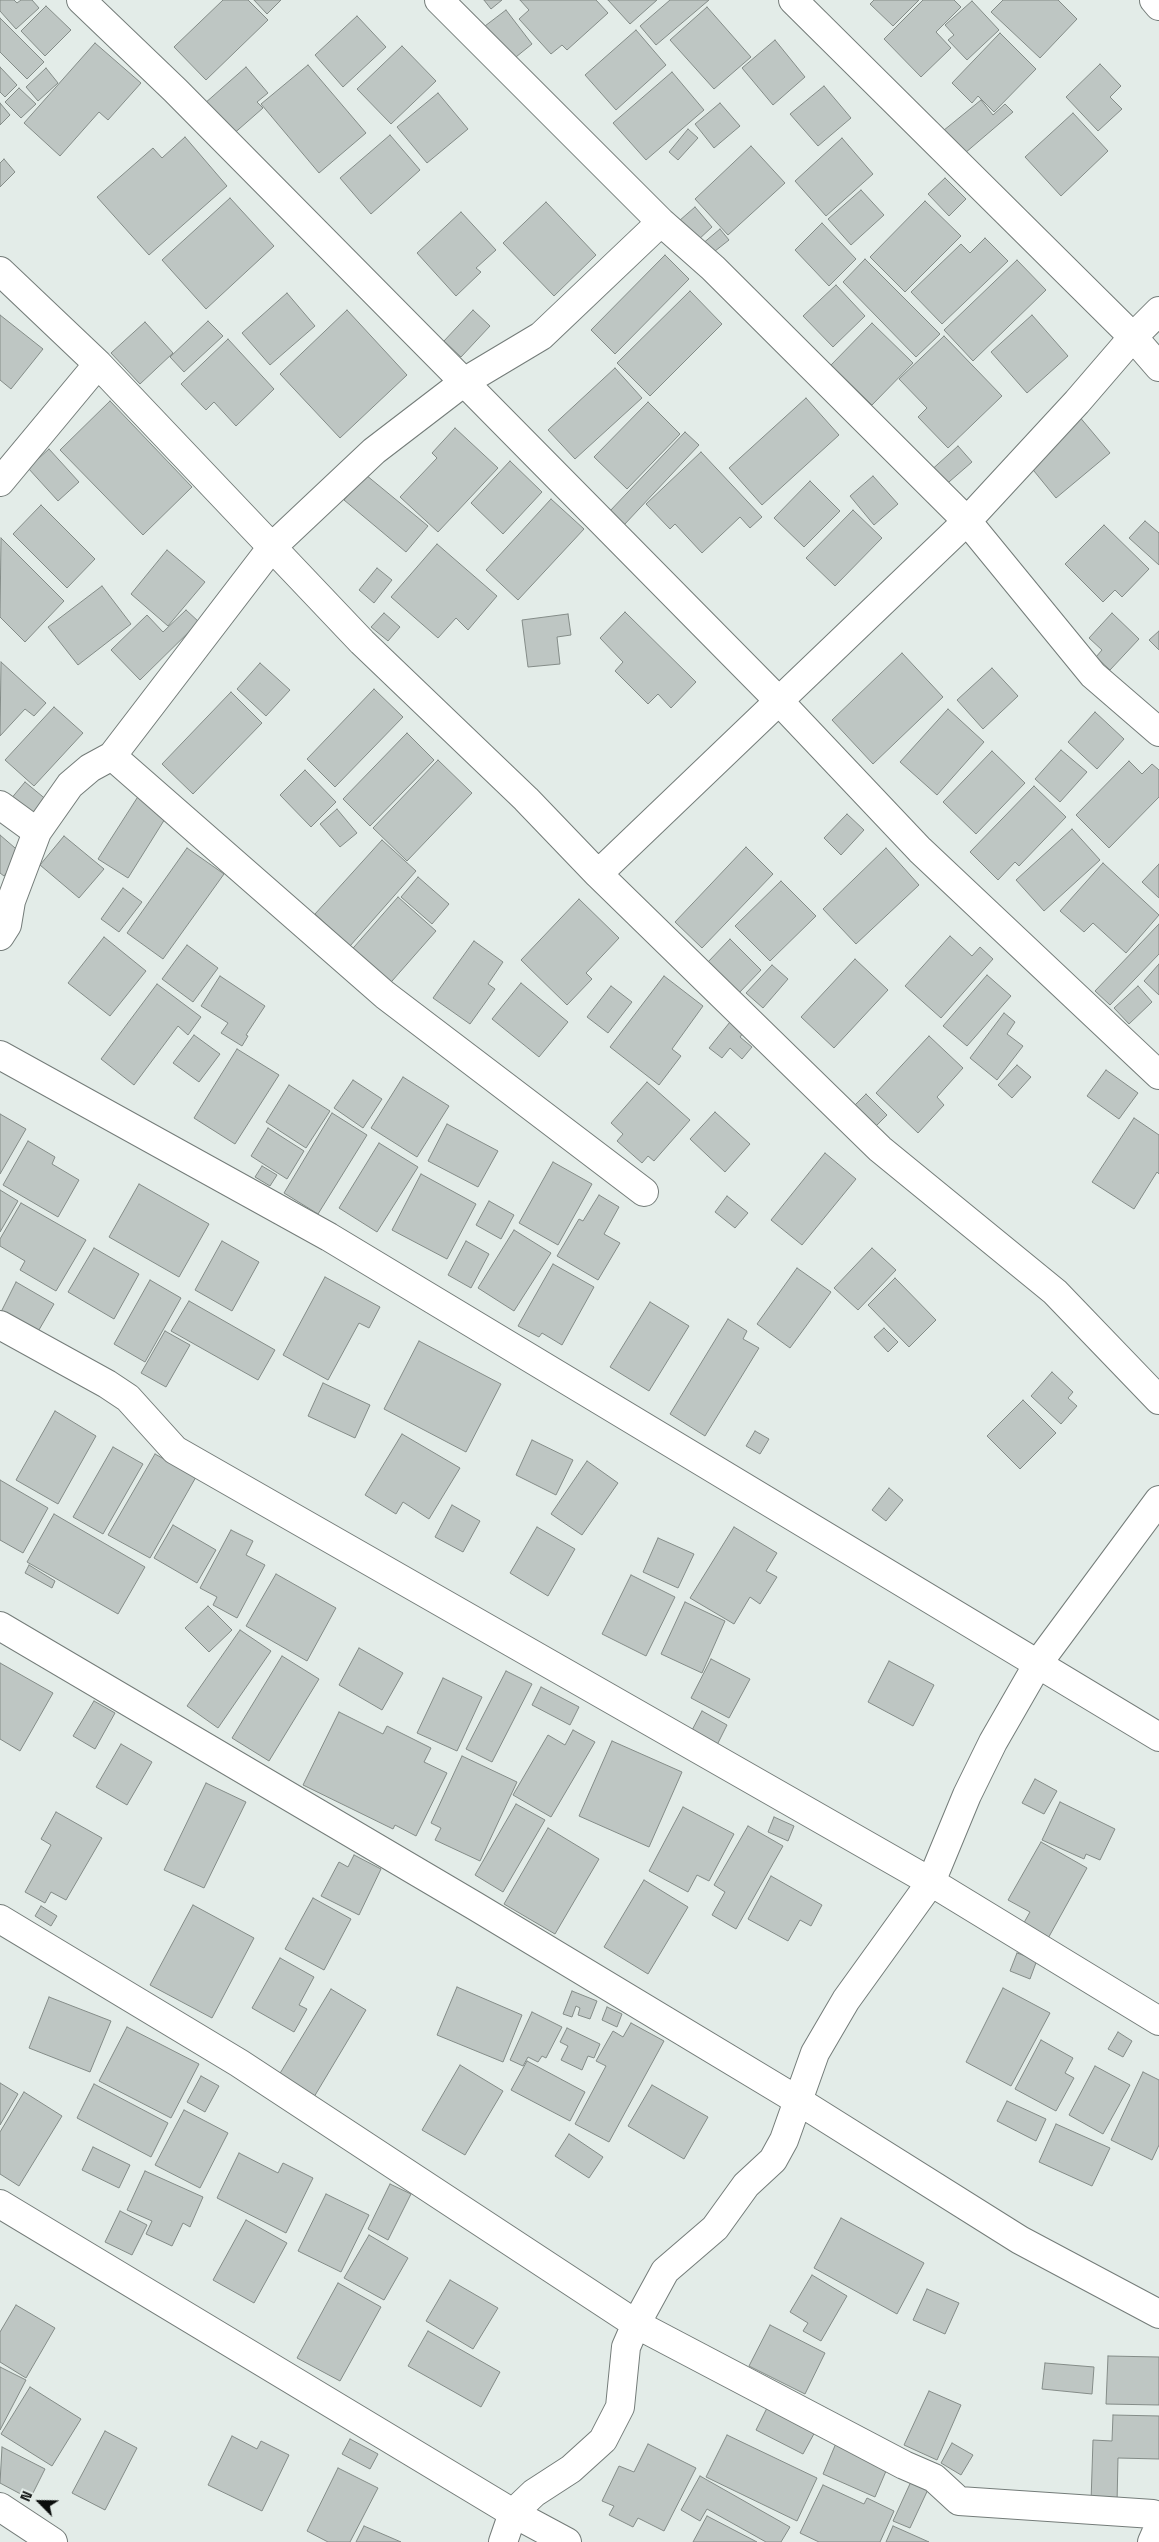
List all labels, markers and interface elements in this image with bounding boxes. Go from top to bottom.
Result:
north arrow [15,2477,65,2527]
text: N [16,2488,36,2504]

